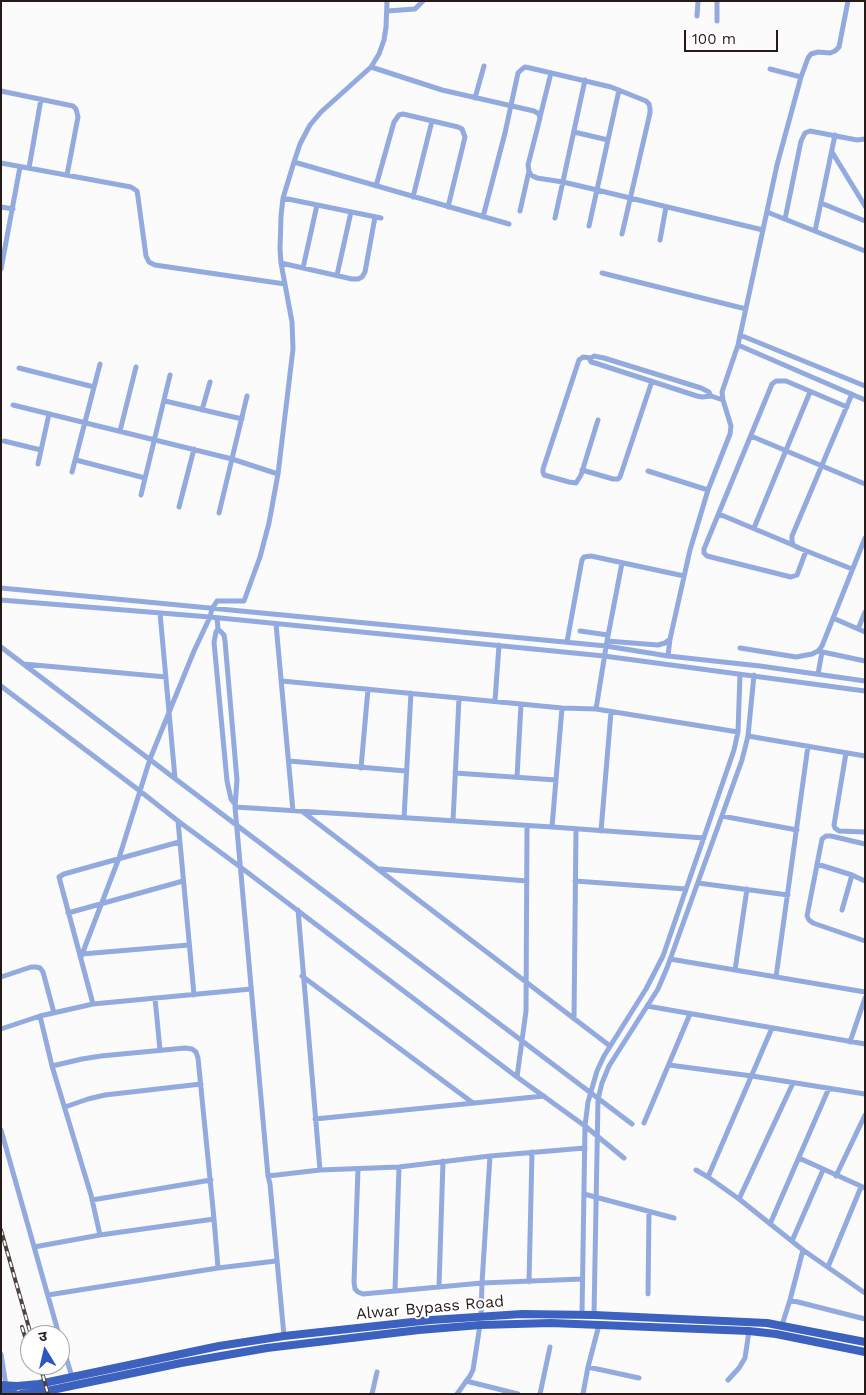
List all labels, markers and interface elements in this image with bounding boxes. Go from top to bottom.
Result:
scale bar [686,20,780,52]
text: 100 m [692,30,736,48]
street label: Alwar Bypass Road [355,1292,505,1324]
north arrow [20,1325,70,1375]
text: उ [37,1328,48,1345]

